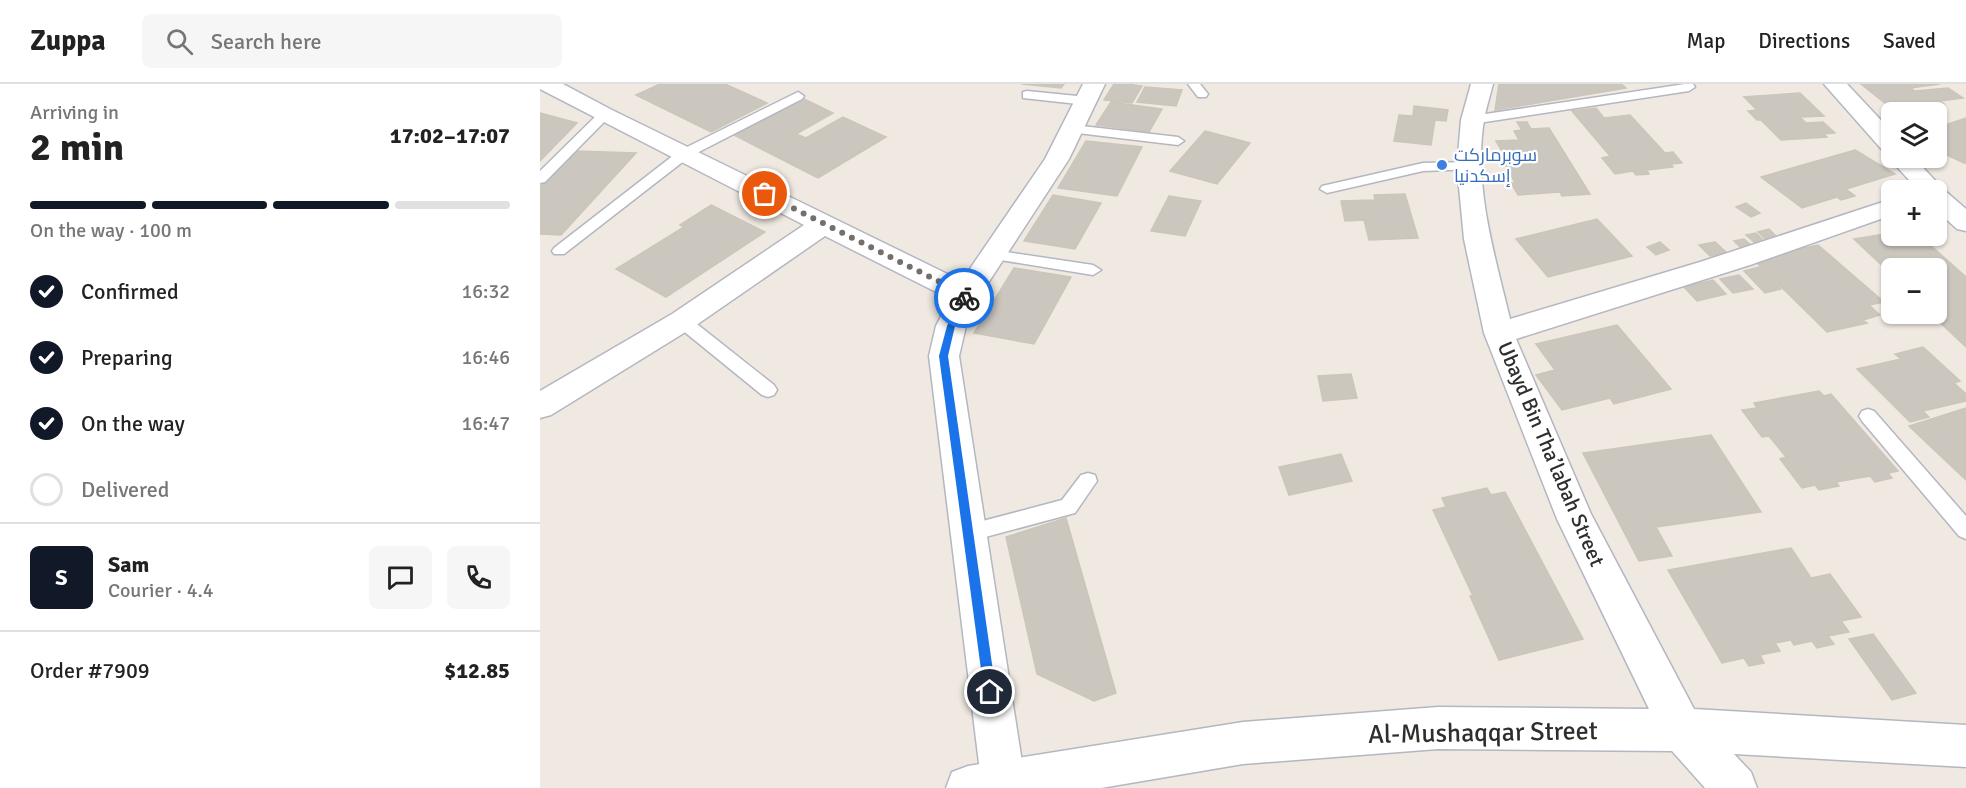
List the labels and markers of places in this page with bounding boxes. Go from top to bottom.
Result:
place label: سوبرماركت إسكدنيا [1454,144,1537,187]
marker: سوبرماركت إسكدنيا [1435,158,1449,172]
pin [739,168,790,219]
pin [964,666,1015,717]

